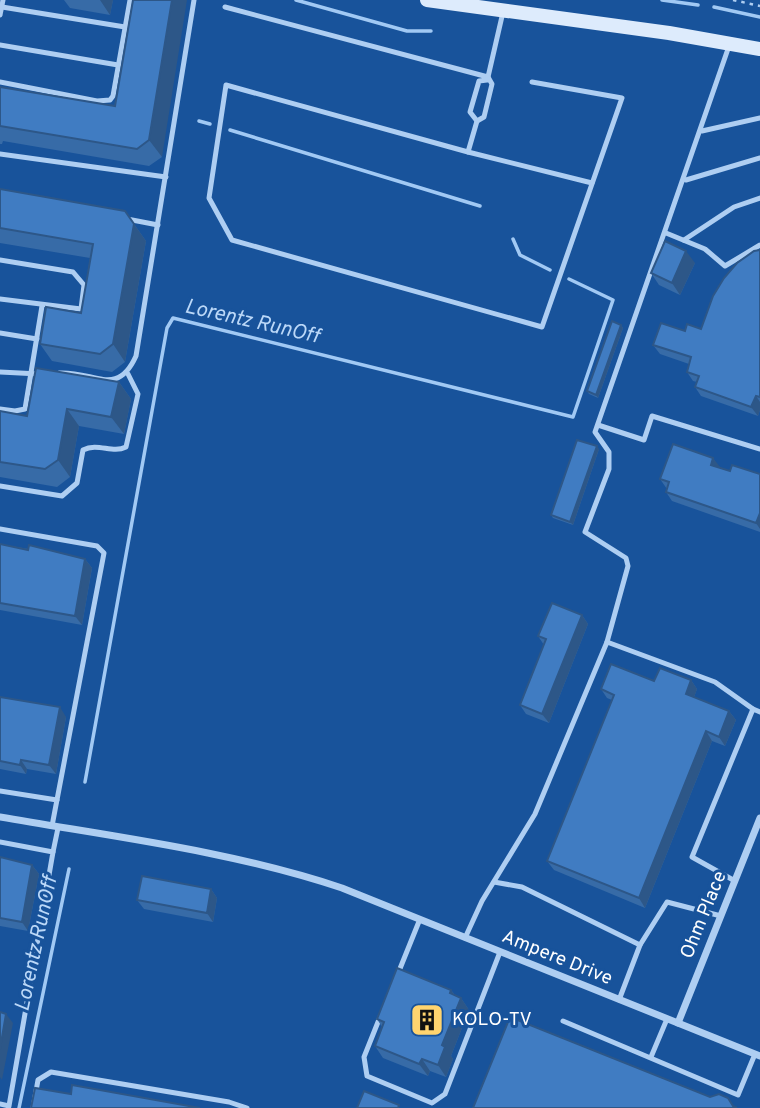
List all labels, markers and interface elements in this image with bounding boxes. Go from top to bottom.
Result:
water label: Lorentz RunOff [182,293,324,351]
street label: Ohm Place [676,868,732,962]
water label: Lorentz RunOff [10,872,65,1014]
street label: Ampere Drive [498,925,616,991]
building icon: KOLO-TV [408,1001,446,1039]
place label: KOLO-TV [452,1008,532,1032]

